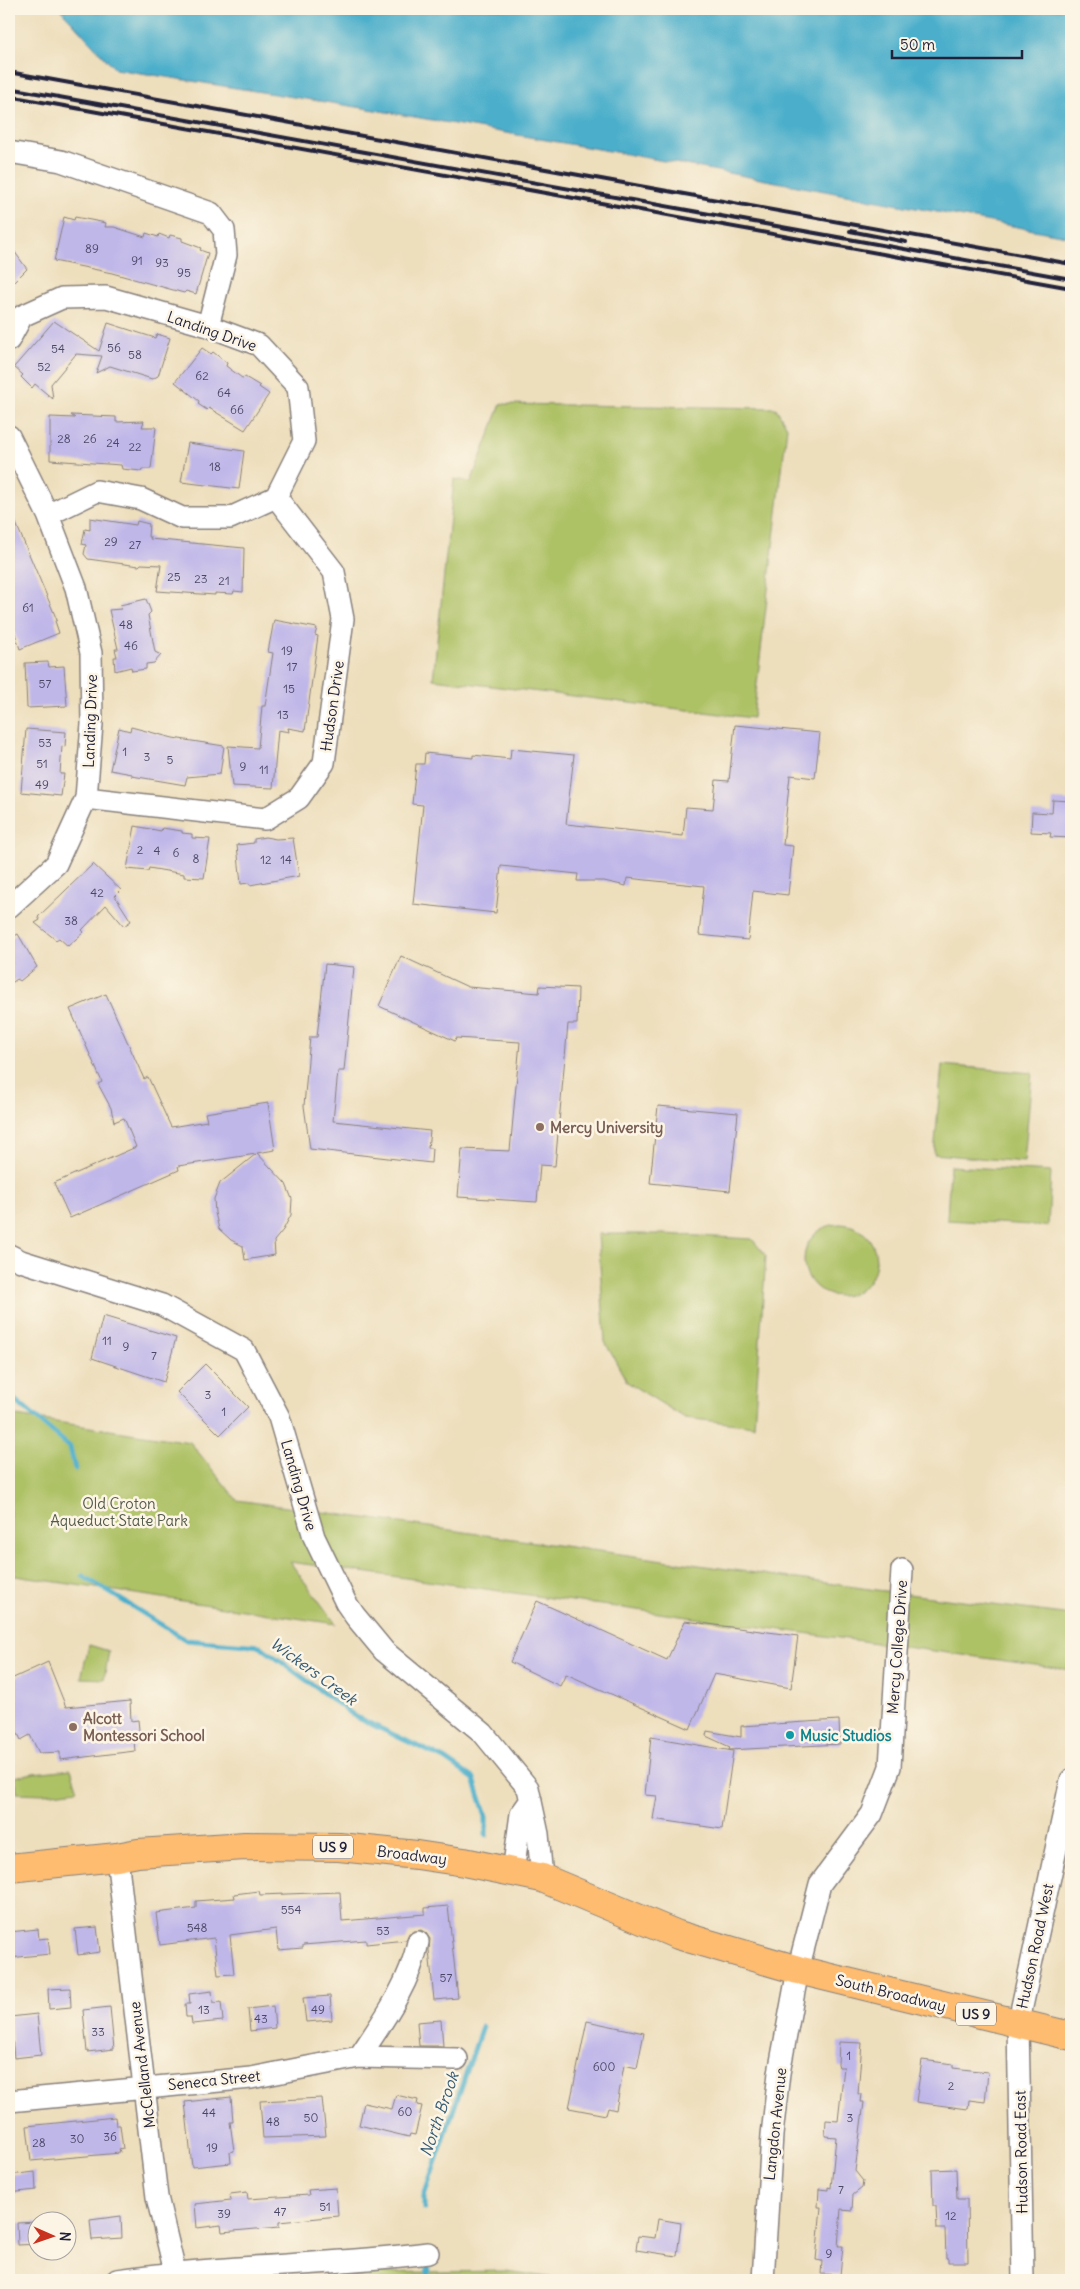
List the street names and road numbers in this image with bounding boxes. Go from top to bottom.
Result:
street label: Landing Drive [165,307,259,355]
street label: Hudson Drive [316,659,348,753]
street label: Landing Drive [79,674,101,768]
street label: Landing Drive [277,1437,321,1533]
street label: Mercy College Drive [883,1579,911,1715]
road number: US 9 [313,1835,353,1858]
street label: Broadway [376,1841,448,1869]
street label: Hudson Road West [1012,1882,1058,2010]
street label: South Broadway [834,1970,948,2016]
street label: McClelland Avenue [125,2001,159,2129]
road number: US 9 [956,2002,996,2026]
street label: Seneca Street [167,2066,261,2094]
street label: Langdon Avenue [760,2067,790,2181]
street label: Hudson Road East [1010,2090,1032,2214]

